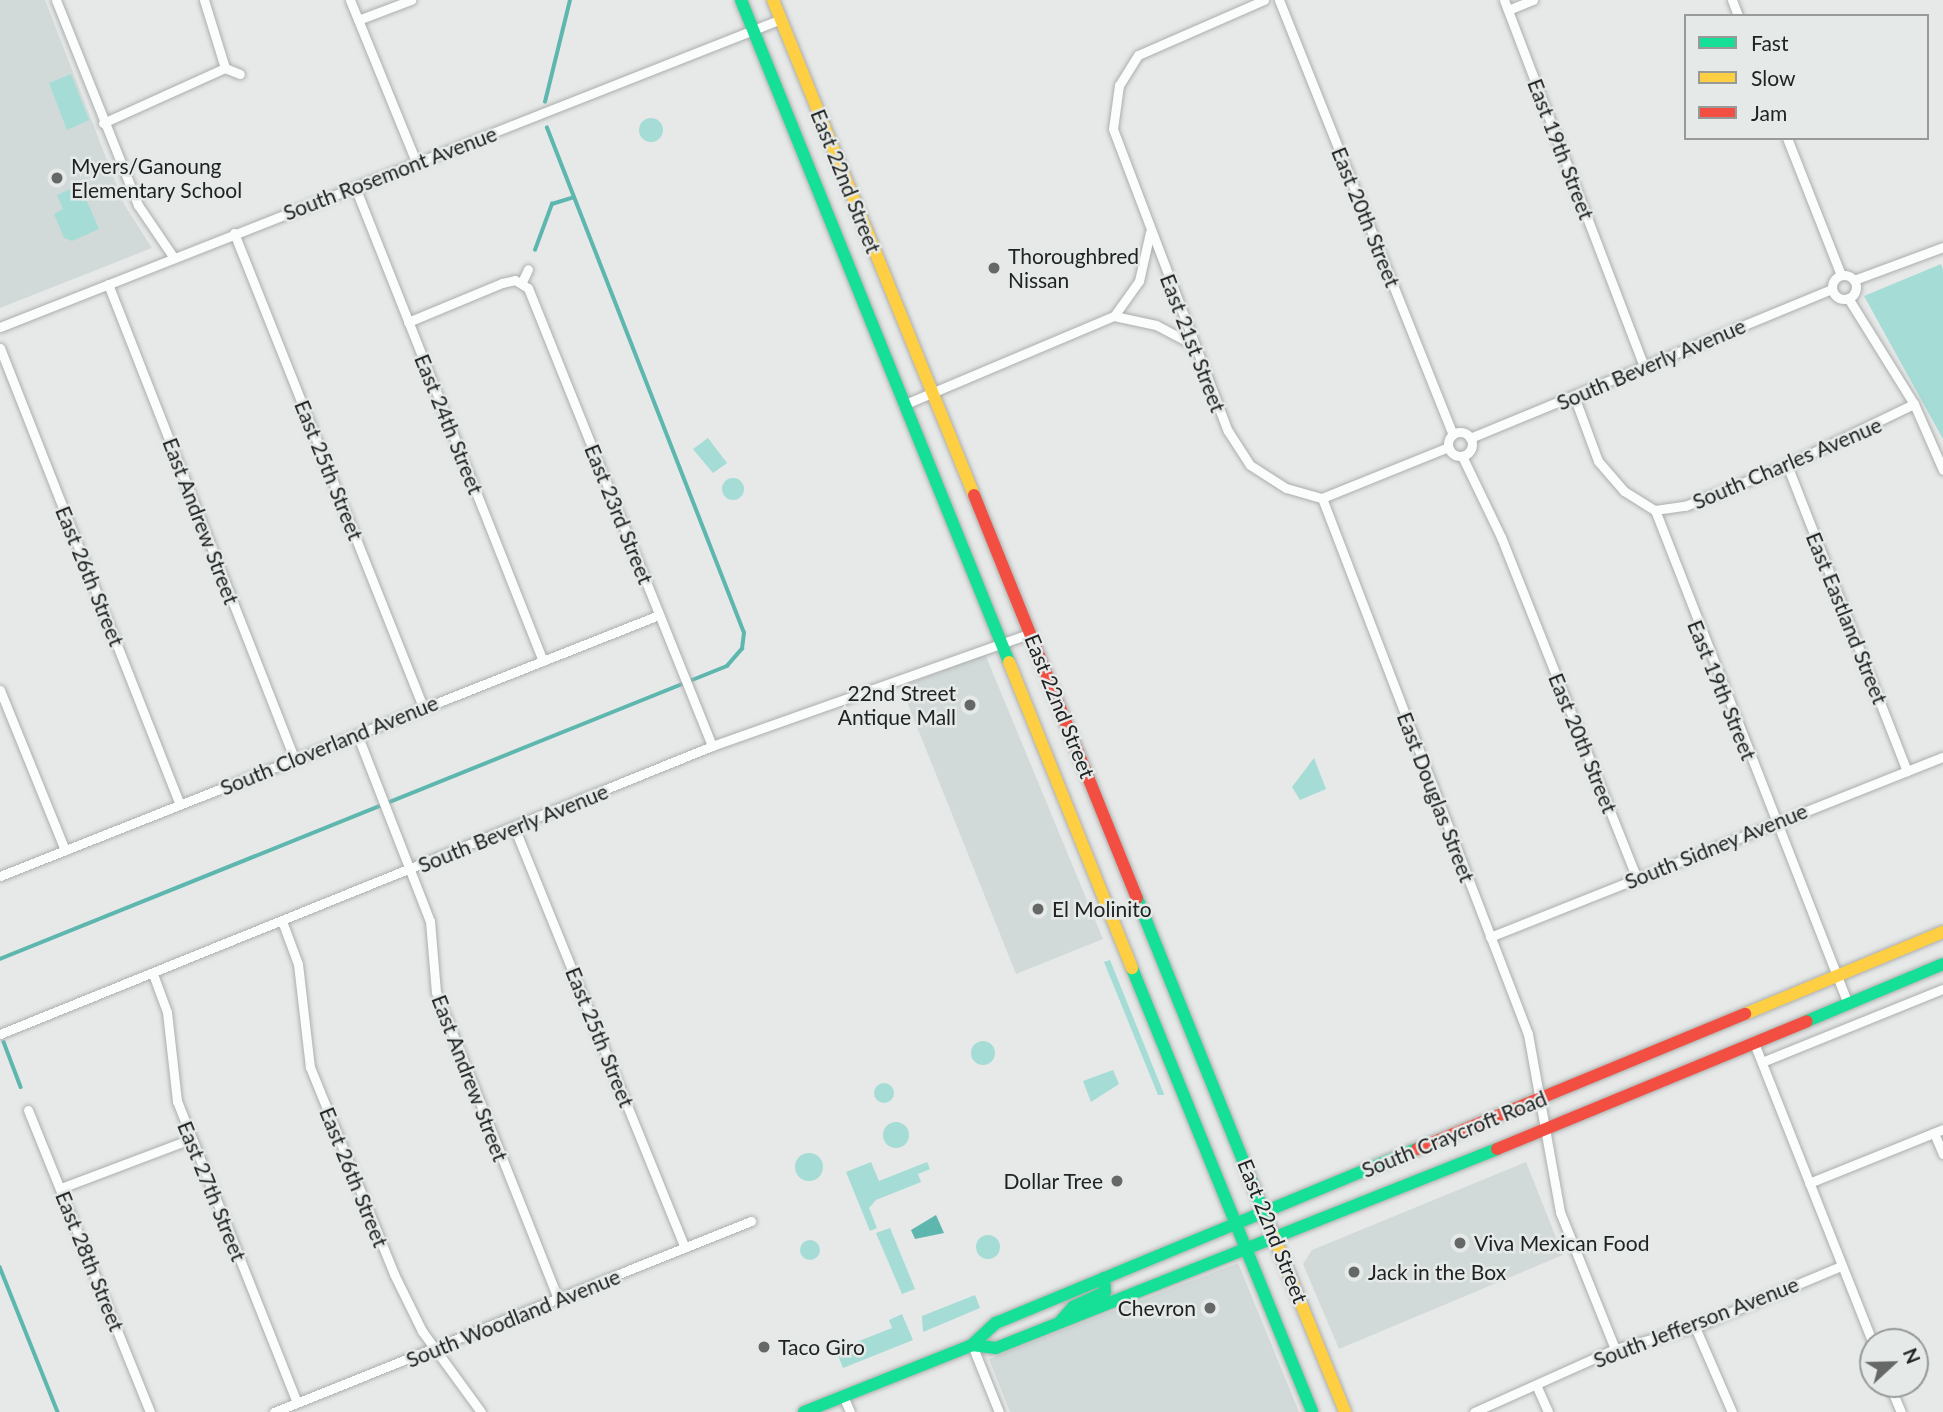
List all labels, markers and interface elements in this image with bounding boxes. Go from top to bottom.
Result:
legend [1684,14,1929,140]
text: Fast [1751,30,1788,55]
text: Slow [1751,65,1795,90]
street label: East 19th Street [1523,75,1599,223]
text: Jam [1751,100,1787,125]
street label: East 22nd Street [806,105,886,257]
street label: South Rosemont Avenue [279,121,501,225]
street label: East 20th Street [1326,143,1406,291]
place label: Myers/Ganoung Elementary School [71,153,243,203]
marker: Myers/Ganoung Elementary School [49,170,65,186]
place label: Thoroughbred Nissan [1008,243,1139,293]
marker: Thoroughbred Nissan [986,260,1002,276]
street label: East 21st Street [1155,270,1231,416]
street label: South Beverly Avenue [1552,313,1750,415]
street label: East 24th Street [409,350,489,498]
street label: East 25th Street [289,396,369,544]
street label: South Charles Avenue [1688,412,1886,514]
street label: East Andrew Street [157,434,245,608]
street label: East 23rd Street [580,440,658,588]
street label: East 26th Street [50,502,130,650]
street label: East Eastland Street [1801,528,1893,708]
street label: East 19th Street [1682,616,1762,764]
street label: East 22nd Street [1020,630,1100,782]
street label: East 20th Street [1543,669,1623,817]
place label: 22nd Street Antique Mall [838,680,956,730]
street label: South Cloverland Avenue [216,690,442,800]
marker: 22nd Street Antique Mall [962,697,978,713]
street label: East Douglas Street [1392,708,1480,886]
street label: South Beverly Avenue [414,778,612,878]
street label: South Sidney Avenue [1620,798,1812,894]
place label: El Molinito [1052,896,1152,922]
marker: El Molinito [1030,901,1046,917]
street label: East 25th Street [560,963,640,1111]
street label: East Andrew Street [426,991,514,1165]
street label: South Craycroft Road [1358,1085,1550,1183]
street label: East 26th Street [314,1103,394,1251]
street label: East 27th Street [172,1117,252,1265]
street label: East 22nd Street [1233,1155,1313,1307]
place label: Dollar Tree [1002,1168,1103,1194]
marker: Dollar Tree [1109,1173,1125,1189]
street label: East 28th Street [50,1187,130,1335]
place label: Viva Mexican Food [1474,1230,1649,1256]
marker: Viva Mexican Food [1452,1235,1468,1251]
place label: Jack in the Box [1368,1259,1506,1285]
street label: South Woodland Avenue [402,1263,624,1373]
marker: Jack in the Box [1346,1264,1362,1280]
street label: South Jefferson Avenue [1589,1271,1803,1373]
place label: Chevron [1118,1295,1196,1321]
marker: Chevron [1202,1300,1218,1316]
north arrow [1859,1328,1929,1398]
place label: Taco Giro [778,1334,865,1360]
marker: Taco Giro [756,1339,772,1355]
text: N [1899,1345,1925,1367]

